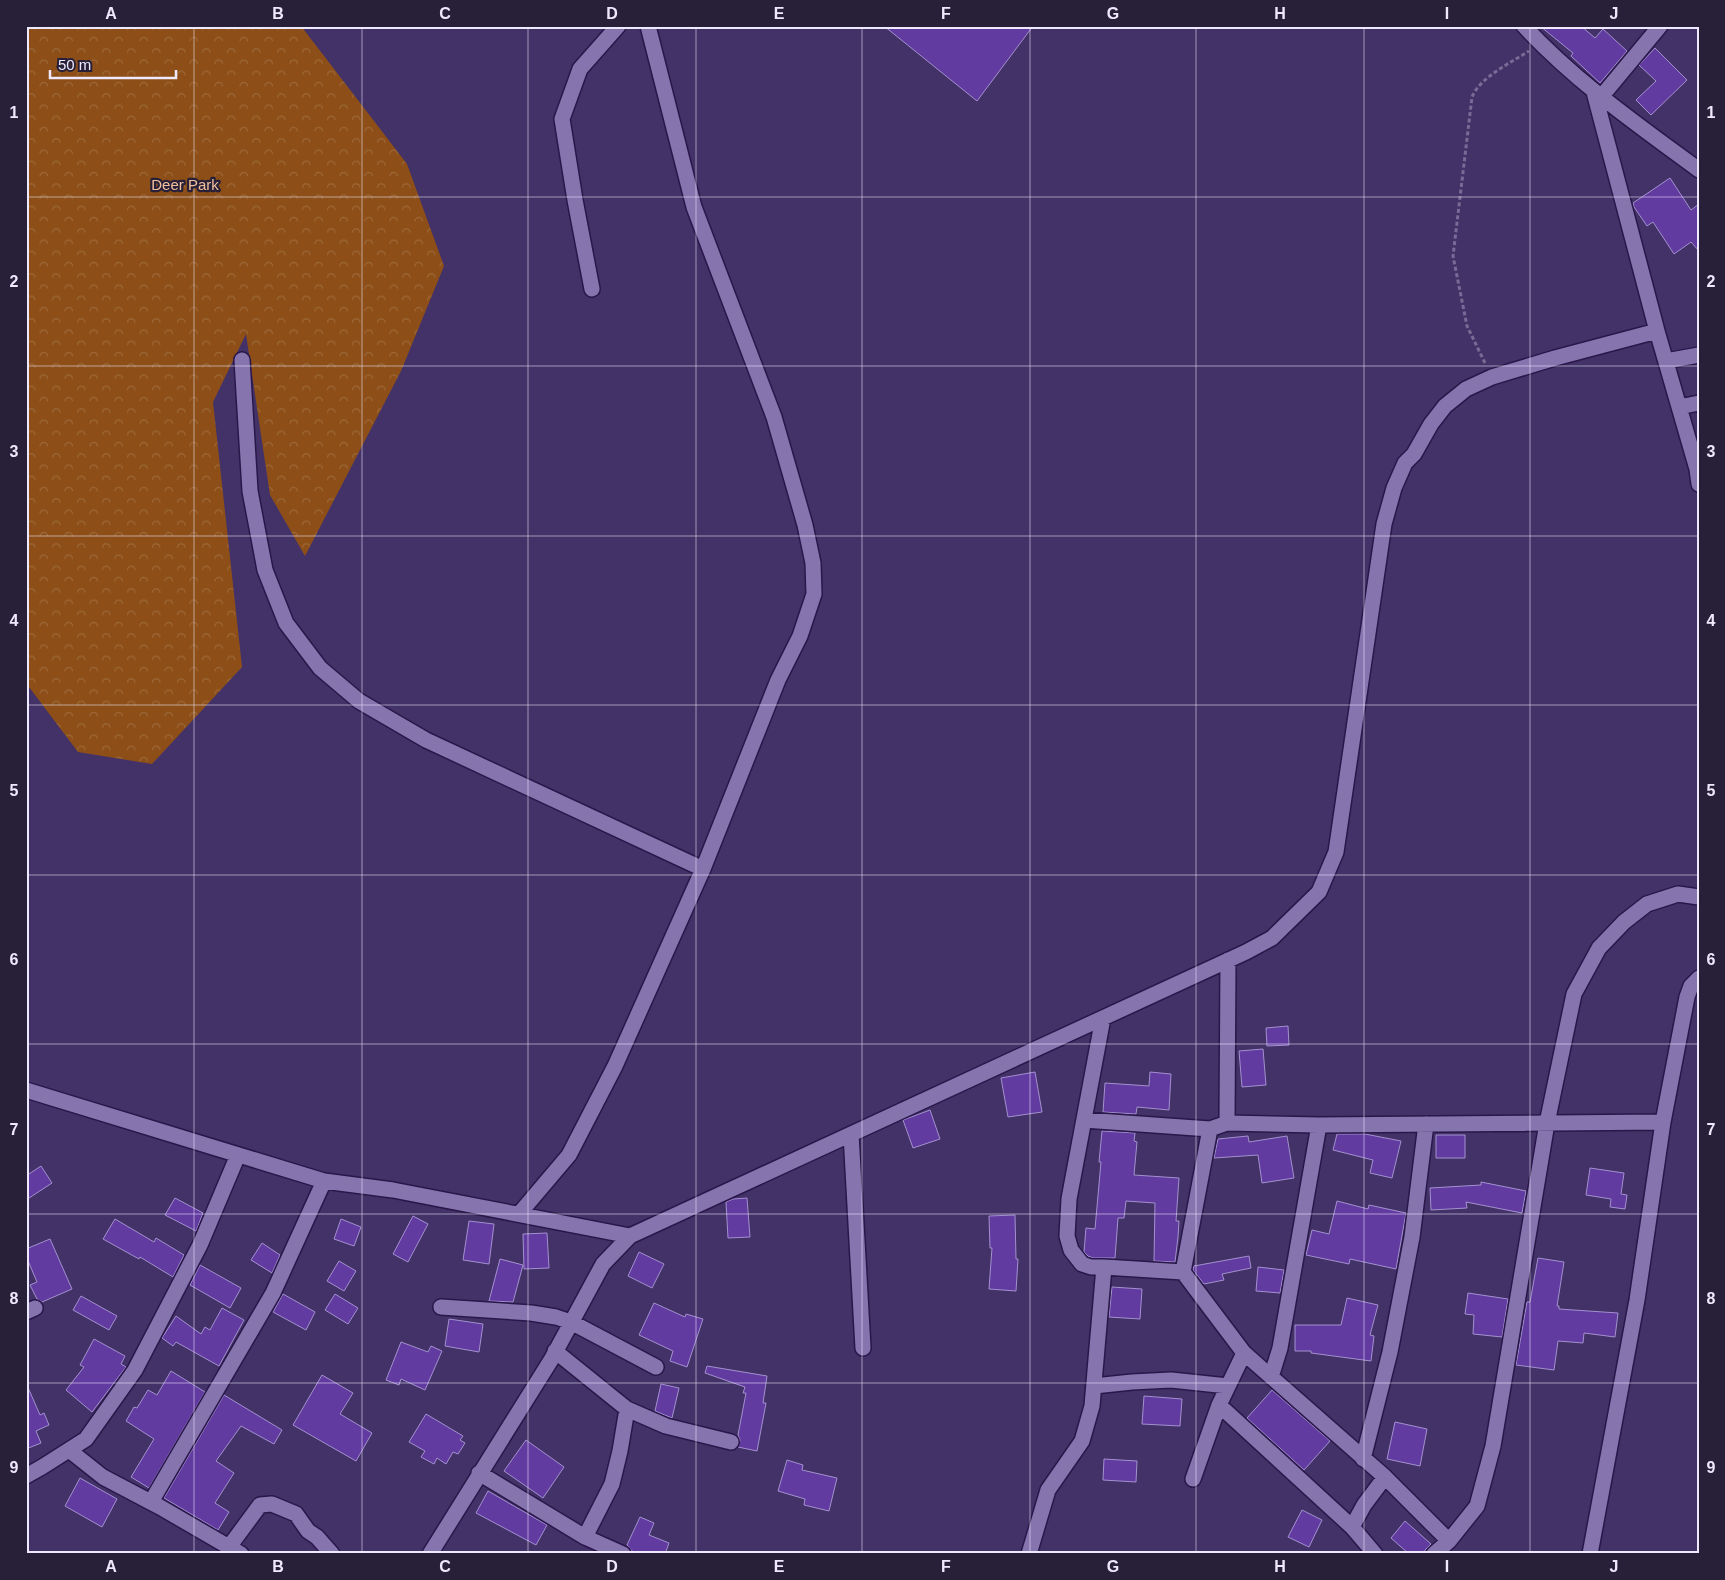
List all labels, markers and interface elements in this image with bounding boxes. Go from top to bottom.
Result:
text: A [105,5,117,22]
text: B [272,5,284,22]
text: C [439,5,451,22]
text: D [606,5,618,22]
text: E [774,5,785,22]
text: F [941,5,951,22]
text: G [1107,5,1119,22]
text: H [1274,5,1286,22]
text: I [1445,5,1449,22]
text: J [1610,5,1618,22]
scale bar [50,48,176,80]
text: 50 m [58,56,91,73]
text: 1 [10,104,19,121]
text: 1 [1707,104,1716,121]
park label: Deer Park [151,176,219,193]
text: 2 [10,273,19,290]
text: 2 [1707,273,1716,290]
text: 3 [10,443,19,460]
text: 3 [1707,443,1716,460]
text: 4 [10,612,19,629]
text: 4 [1707,612,1716,629]
text: 5 [10,782,19,799]
text: 5 [1707,782,1716,799]
text: 6 [10,951,19,968]
text: 6 [1707,951,1716,968]
text: 7 [10,1121,19,1138]
text: 7 [1707,1121,1716,1138]
text: 8 [10,1290,19,1307]
text: 8 [1707,1290,1716,1307]
text: 9 [10,1459,19,1476]
text: 9 [1707,1459,1716,1476]
text: A [105,1558,117,1575]
text: B [272,1558,284,1575]
text: C [439,1558,451,1575]
text: D [606,1558,618,1575]
text: E [774,1558,785,1575]
text: F [941,1558,951,1575]
text: G [1107,1558,1119,1575]
text: H [1274,1558,1286,1575]
text: I [1445,1558,1449,1575]
text: J [1610,1558,1618,1575]

